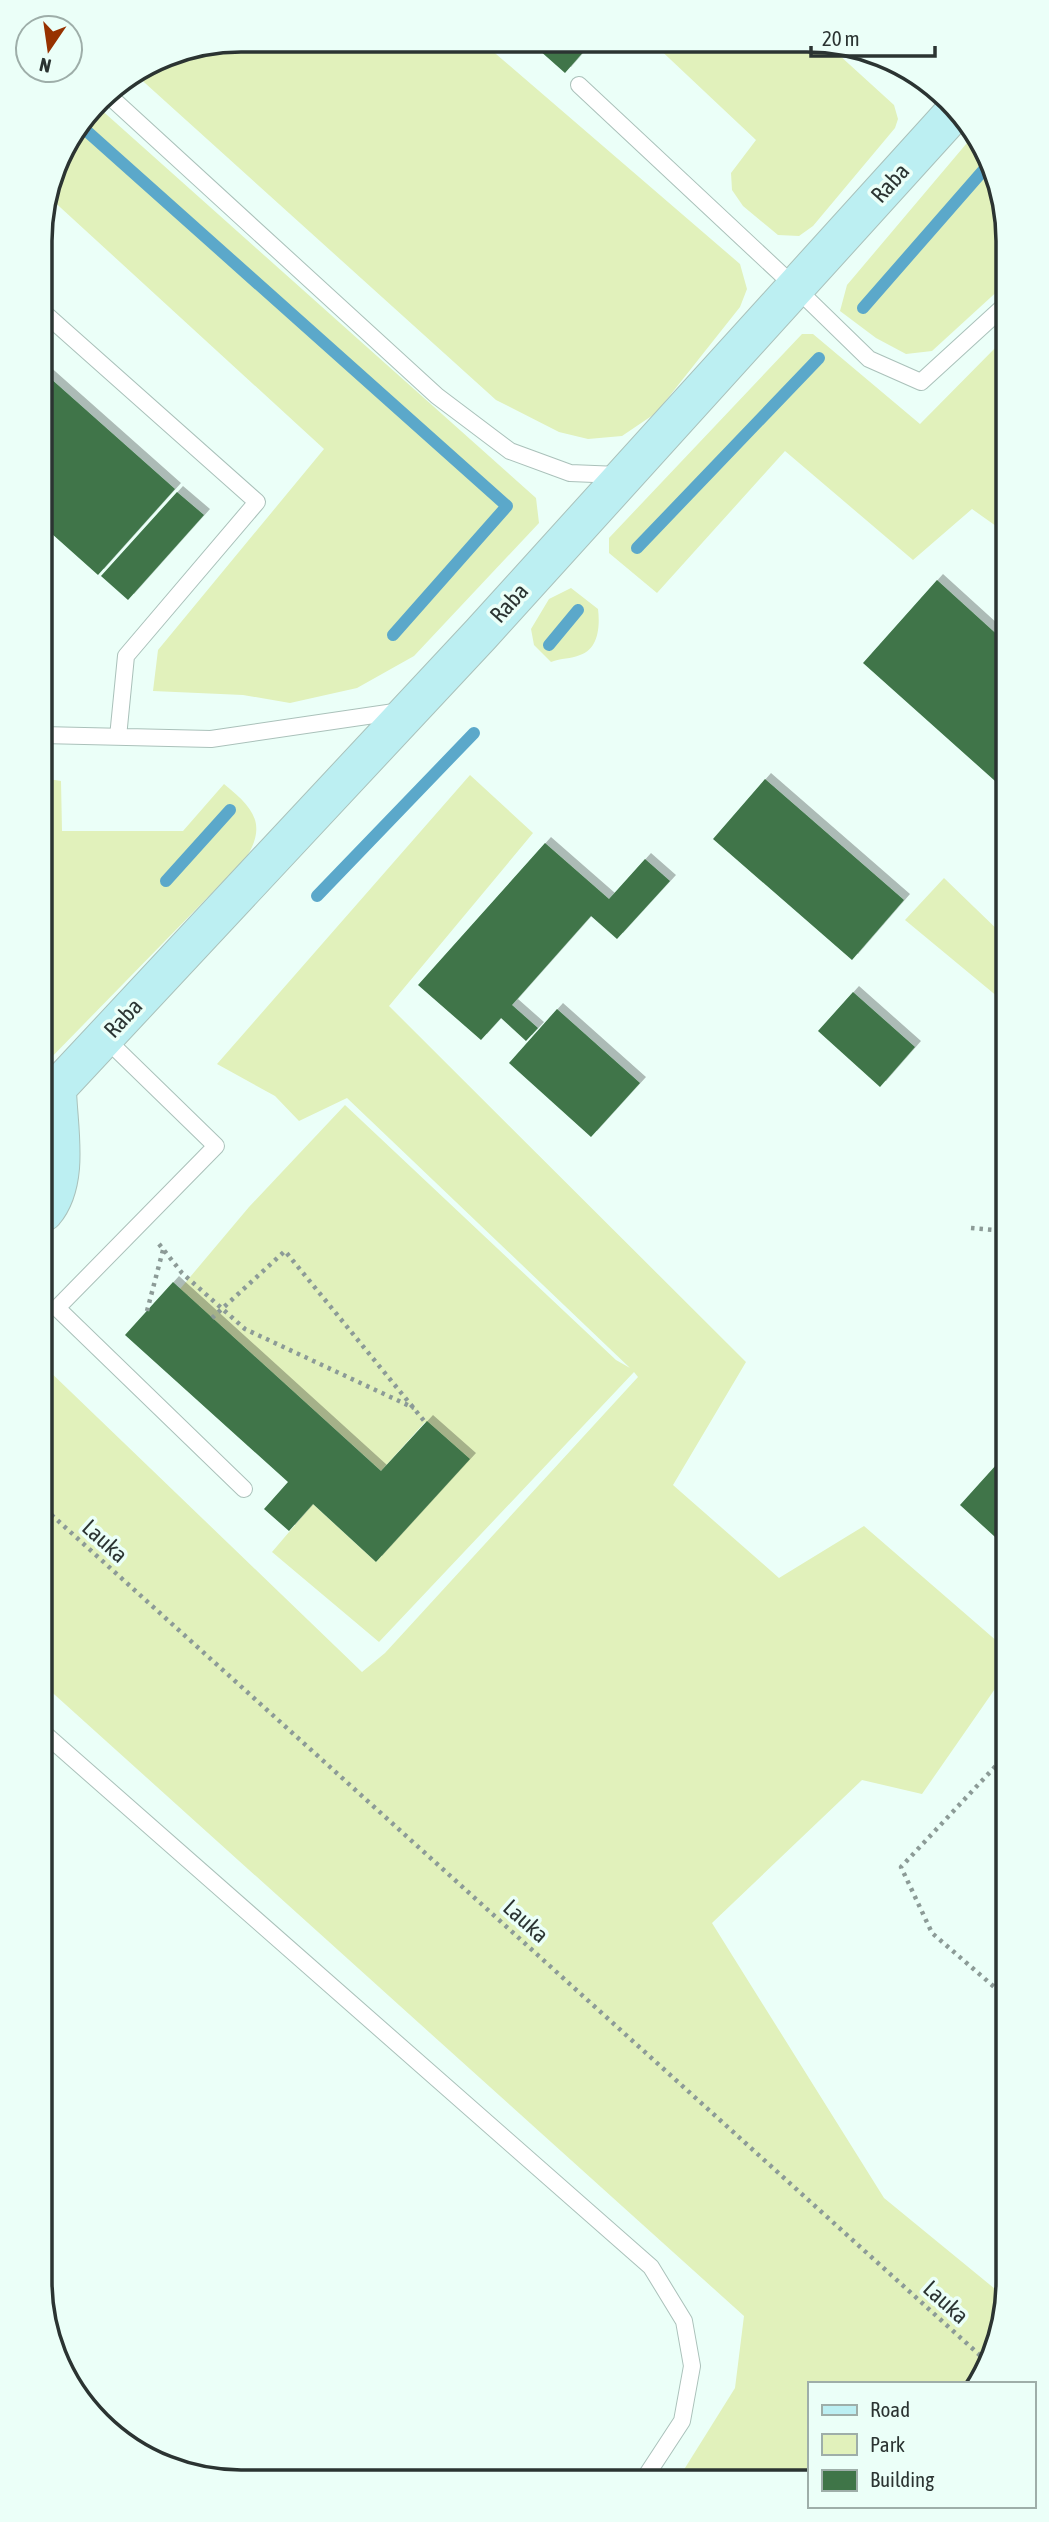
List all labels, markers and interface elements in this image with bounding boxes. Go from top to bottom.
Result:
north arrow [14,14,84,84]
scale bar [811,14,935,58]
text: 20 m [822,26,860,50]
text: N [37,54,53,78]
street label: Raba [866,158,914,208]
street label: Raba [485,578,533,628]
street label: Raba [99,993,147,1043]
street label: Lauka [77,1514,133,1568]
street label: Lauka [498,1894,554,1948]
street label: Lauka [918,2275,974,2329]
legend [808,2382,1035,2508]
text: Road [870,2397,910,2421]
text: Park [870,2432,905,2456]
text: Building [870,2467,934,2491]

